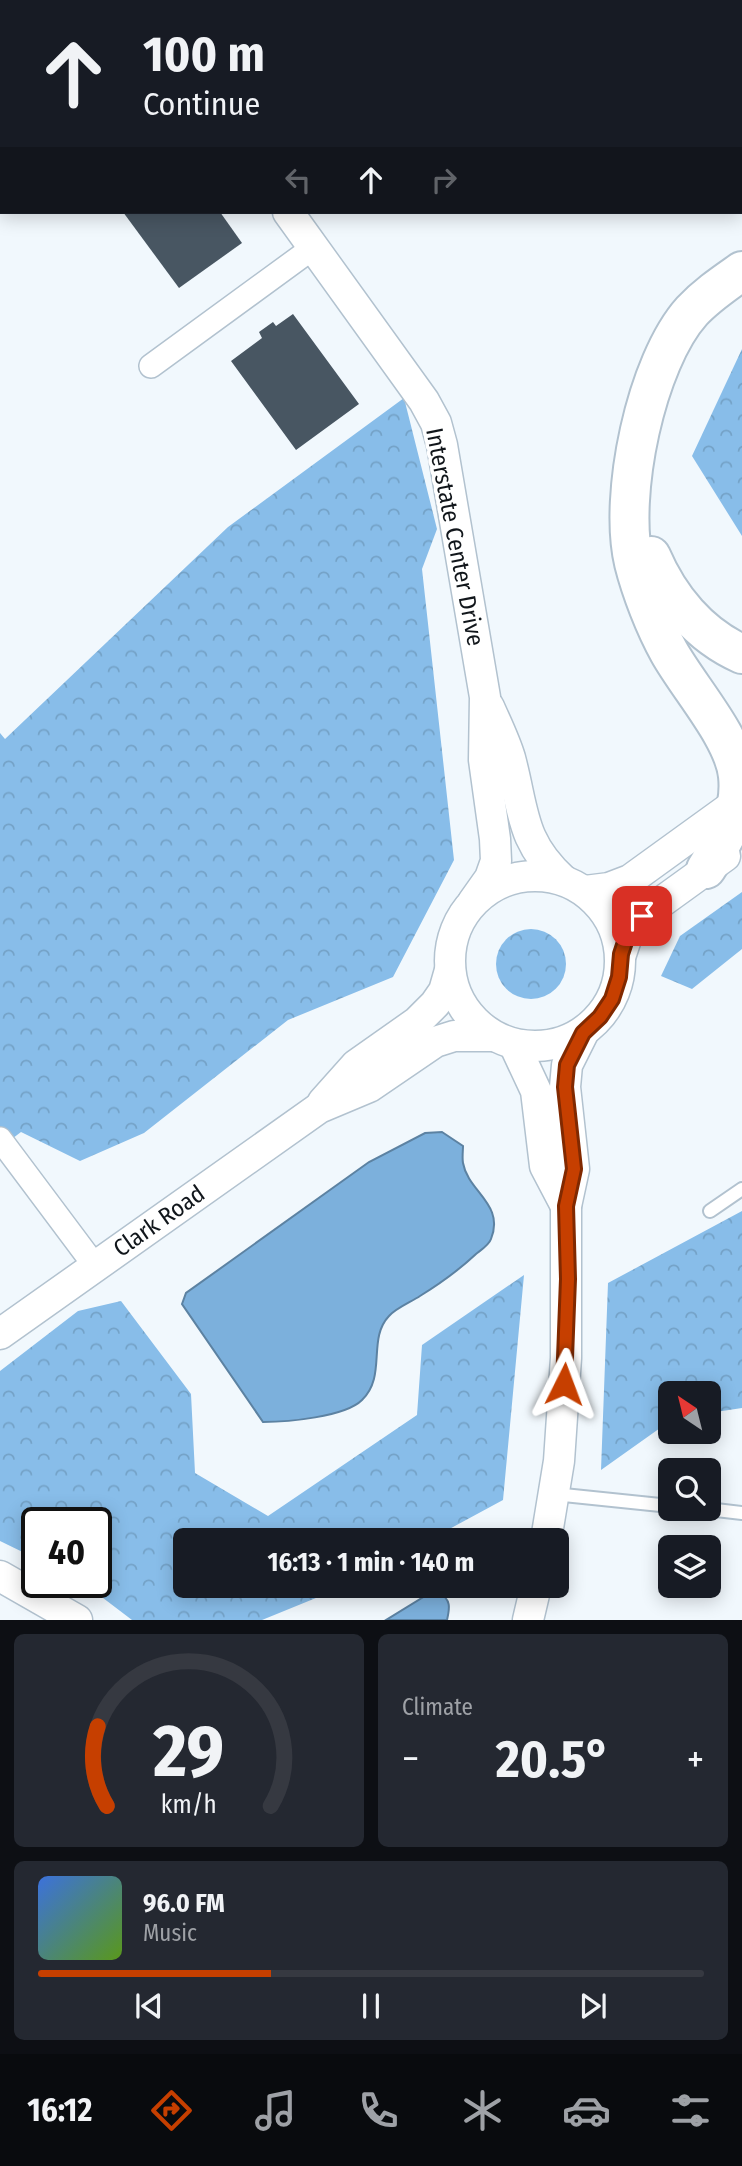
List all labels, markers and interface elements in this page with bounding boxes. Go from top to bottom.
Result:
text: 100 m [143,25,265,84]
icon: ahead [28,28,119,119]
text: Continue [143,85,260,123]
icon: left [279,161,317,199]
icon: ahead [352,161,390,199]
icon: right [425,161,463,199]
street label: Interstate Center Drive [420,426,490,648]
pin [612,886,672,946]
icon: arrive [623,897,661,935]
street label: Clark Road [108,1179,210,1263]
position arrow [527,1347,601,1421]
north arrow [658,1381,721,1444]
map controls [658,1381,721,1598]
button: search [658,1458,721,1521]
speed limit sign: 40 [21,1507,112,1598]
button: layers [658,1535,721,1598]
text: 16:13 · 1 min · 140 m [268,1547,474,1578]
text: Climate [402,1693,473,1721]
text: 29 [153,1709,224,1796]
text: 20.5° [496,1728,610,1791]
text: − [402,1736,419,1782]
text: + [687,1736,704,1782]
text: km/h [161,1790,217,1820]
text: 96.0 FM [143,1888,225,1919]
text: Music [143,1919,197,1947]
icon: previous [130,1987,168,2025]
icon: pause [352,1987,390,2025]
icon: next [574,1987,612,2025]
icon: directions [147,2086,196,2135]
icon: music [251,2086,300,2135]
icon: phone [354,2086,403,2135]
icon: climate [458,2086,507,2135]
icon: car [562,2086,611,2135]
icon: filters [666,2086,715,2135]
text: 16:12 [27,2091,92,2129]

